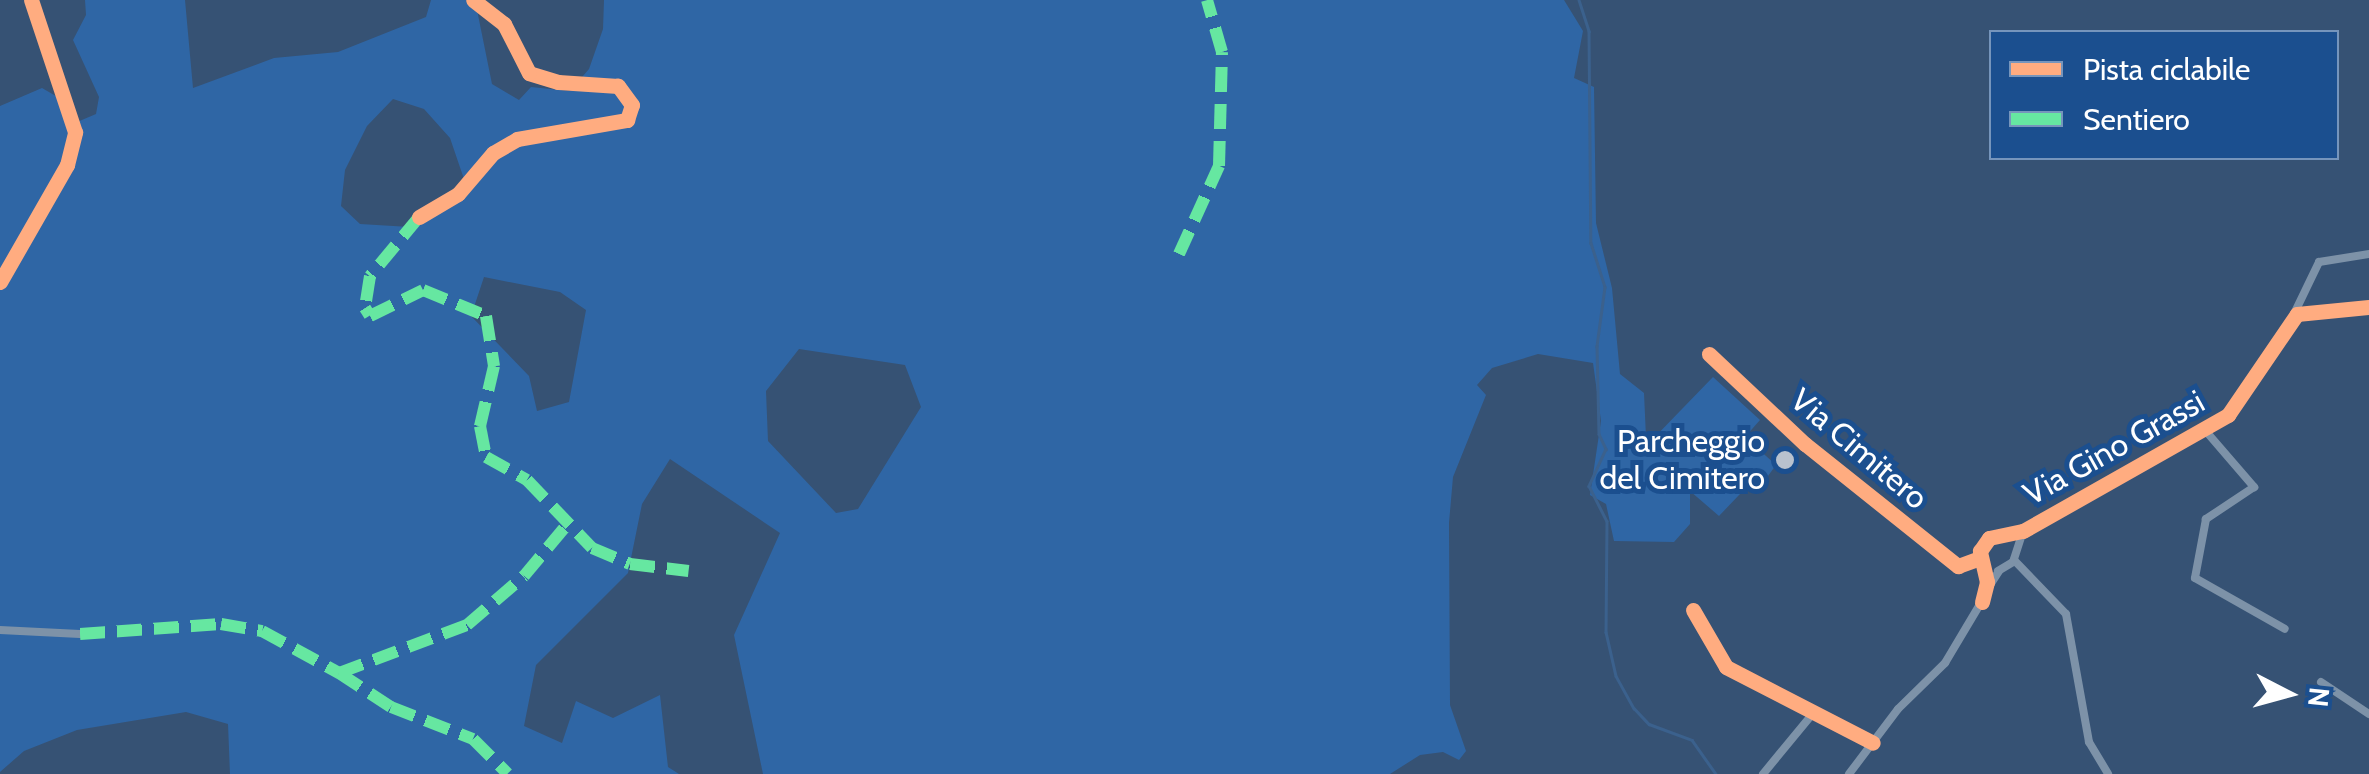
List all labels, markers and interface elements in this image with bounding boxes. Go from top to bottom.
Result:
legend [1989,30,2339,160]
text: Pista ciclabile [2083,51,2250,88]
text: Sentiero [2083,101,2190,138]
street label: Via Cimitero [1783,381,1935,517]
street label: Via Gino Grassi [2017,383,2211,513]
place label: Parcheggio del Cimitero [1599,423,1765,498]
marker: Parcheggio del Cimitero [1774,449,1796,471]
north arrow [2239,644,2339,744]
text: N [2301,686,2337,709]

